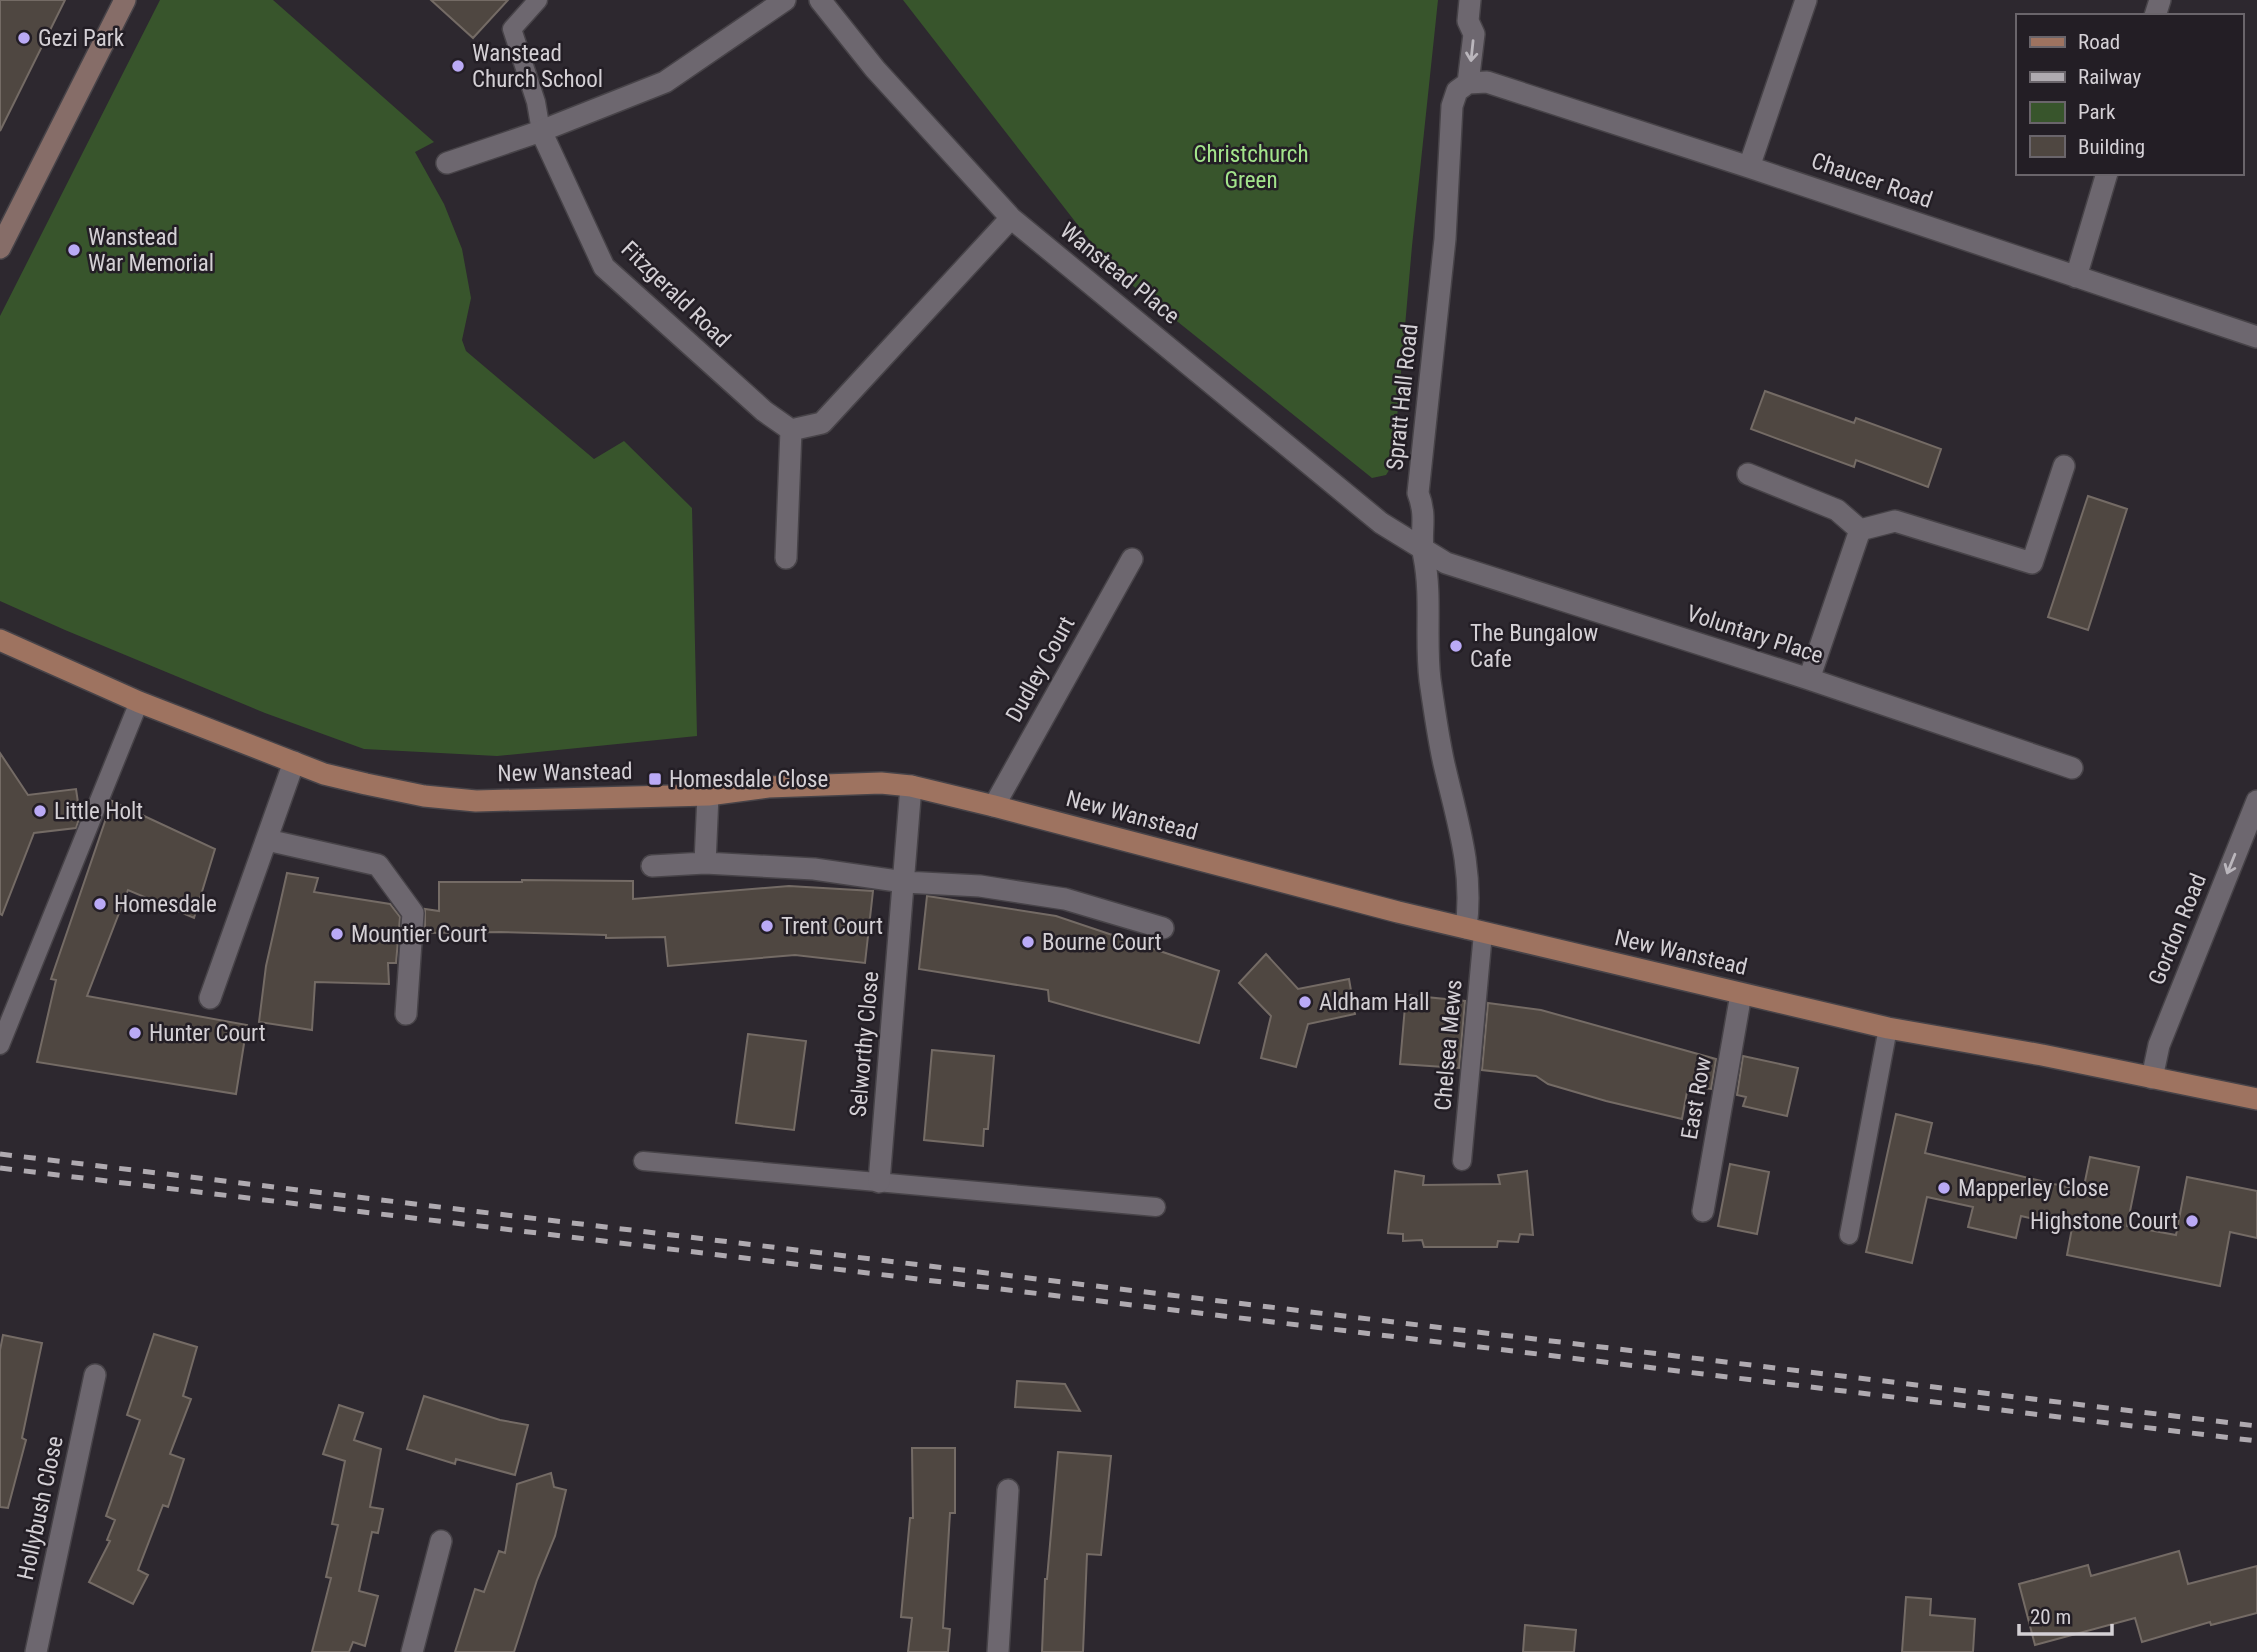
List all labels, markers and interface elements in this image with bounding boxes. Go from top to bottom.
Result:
legend [2016,14,2243,175]
place label: Gezi Park [38,25,125,52]
marker: Gezi Park [16,30,32,46]
text: Road [2078,30,2120,54]
one-way arrow [1465,39,1478,62]
place label: Wanstead Church School [472,40,603,93]
marker: Wanstead Church School [450,58,466,74]
text: Railway [2078,65,2141,89]
text: Park [2078,100,2116,124]
text: Building [2078,135,2145,159]
park label: Christchurch Green [1193,141,1309,194]
street label: Chaucer Road [1808,147,1936,214]
street label: Wanstead Place [1055,217,1185,330]
place label: Wanstead War Memorial [88,224,214,277]
street label: Fitzgerald Road [616,236,736,353]
marker: Wanstead War Memorial [66,242,82,258]
street label: Spratt Hall Road [1381,323,1424,472]
street label: Voluntary Place [1683,600,1826,669]
street label: Dudley Court [1000,612,1080,727]
place label: The Bungalow Cafe [1470,620,1598,673]
marker: The Bungalow Cafe [1448,638,1464,654]
street label: New Wanstead [497,758,633,787]
place label: Homesdale Close [669,766,828,793]
marker: Homesdale Close [647,771,663,787]
street label: New Wanstead [1063,785,1201,846]
place label: Little Holt [54,798,143,825]
marker: Little Holt [32,803,48,819]
one-way arrow [2224,853,2237,875]
street label: Gordon Road [2143,870,2212,989]
place label: Homesdale [114,891,217,918]
marker: Homesdale [92,896,108,912]
place label: Trent Court [781,913,883,940]
marker: Trent Court [759,918,775,934]
place label: Mountier Court [351,921,487,948]
street label: New Wanstead [1612,924,1750,981]
marker: Mountier Court [329,926,345,942]
place label: Bourne Court [1042,929,1162,956]
marker: Bourne Court [1020,934,1036,950]
street label: Selworthy Close [845,970,884,1118]
street label: Chelsea Mews [1429,978,1468,1112]
place label: Aldham Hall [1319,989,1430,1016]
marker: Aldham Hall [1297,994,1313,1010]
place label: Hunter Court [149,1020,265,1047]
marker: Hunter Court [127,1025,143,1041]
street label: East Row [1676,1054,1717,1142]
place label: Mapperley Close [1958,1175,2109,1202]
marker: Mapperley Close [1936,1180,1952,1196]
place label: Highstone Court [2030,1208,2178,1235]
marker: Highstone Court [2184,1213,2200,1229]
street label: Hollybush Close [12,1434,69,1583]
scale bar [2019,1592,2112,1636]
text: 20 m [2030,1605,2071,1629]

